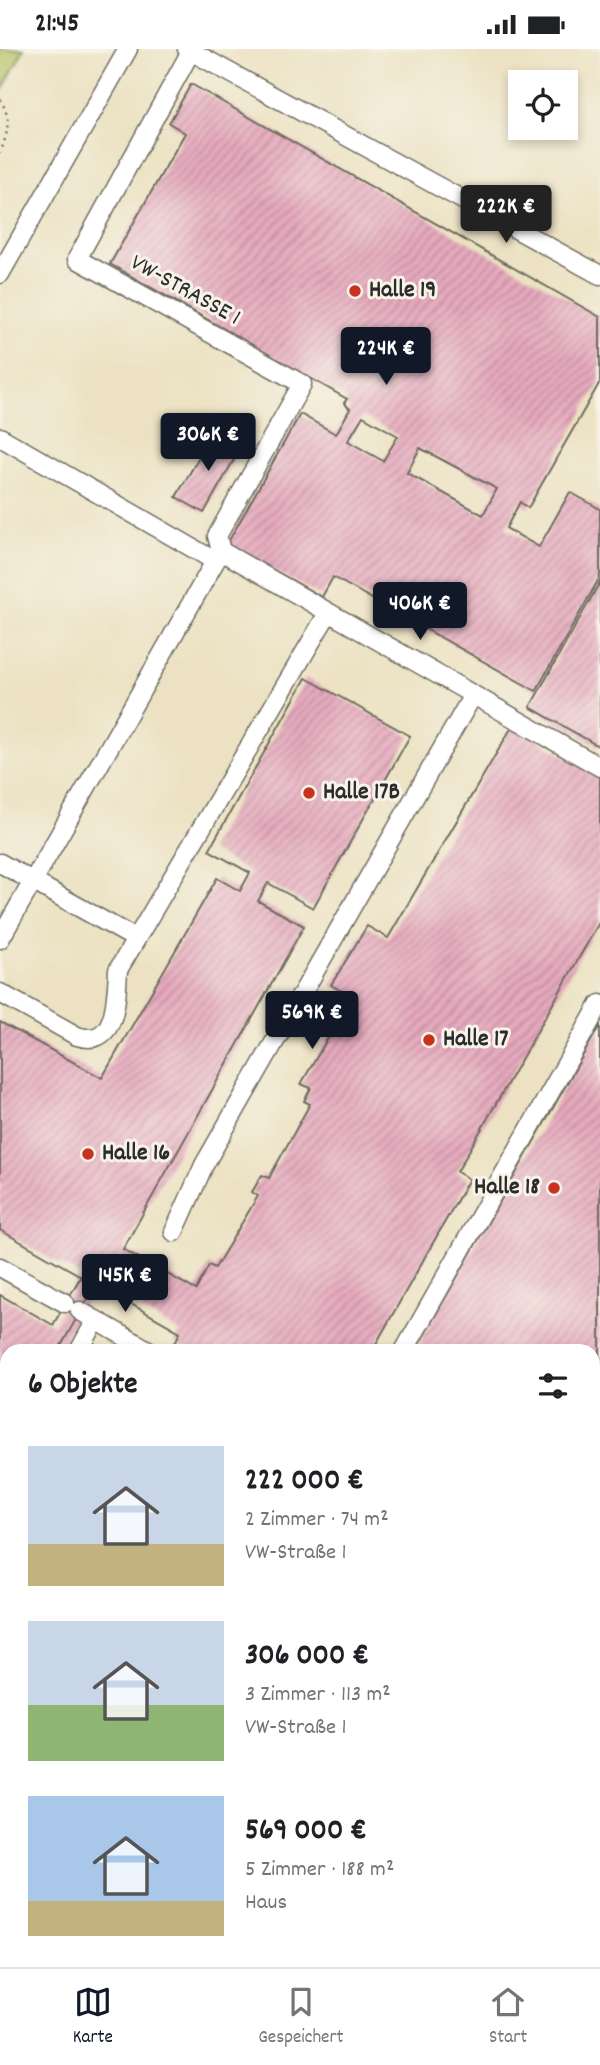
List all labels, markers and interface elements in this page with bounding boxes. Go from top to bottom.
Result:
text: 21:45 [35,6,79,43]
map controls [508,70,578,140]
button: locate [508,70,578,140]
pin: 222K € [449,185,563,245]
text: 222K € [477,191,535,224]
street label: VW-STRASSE 1 [124,247,246,335]
place label: Halle 19 [369,274,436,308]
marker: Halle 19 [347,283,363,299]
pin: 224K € [329,327,443,387]
text: 224K € [357,333,415,366]
pin: 306K € [151,413,265,473]
text: 306K € [177,419,239,452]
pin: 406K € [363,583,477,642]
text: 406K € [389,588,451,621]
place label: Halle 17B [323,776,400,810]
marker: Halle 17B [301,785,317,801]
pin: 569K € [255,991,369,1051]
text: 569K € [281,997,343,1030]
place label: Halle 17 [443,1023,508,1057]
marker: Halle 17 [421,1032,437,1048]
place label: Halle 16 [102,1137,170,1171]
marker: Halle 16 [80,1146,96,1162]
place label: Halle 18 [474,1171,540,1205]
marker: Halle 18 [546,1180,562,1196]
pin: 145K € [68,1255,182,1314]
text: 145K € [98,1260,152,1293]
text: 6 Objekte [28,1365,137,1408]
icon: filters [534,1367,572,1405]
text: 222 000 € [245,1461,364,1504]
icon: home [84,1474,168,1558]
text: 2 Zimmer · 74 m² [245,1504,389,1537]
text: VW-Straße 1 [245,1537,346,1570]
text: 306 000 € [245,1636,369,1679]
icon: home [84,1649,168,1733]
text: 3 Zimmer · 113 m² [245,1679,391,1712]
text: VW-Straße 1 [245,1712,346,1745]
text: 569 000 € [245,1811,367,1854]
icon: home [84,1824,168,1908]
text: 5 Zimmer · 188 m² [245,1854,394,1887]
text: Haus [245,1887,287,1920]
tab: Karte [73,1983,113,2052]
tab: Gespeichert [258,1983,344,2052]
tab: Start [489,1983,527,2052]

